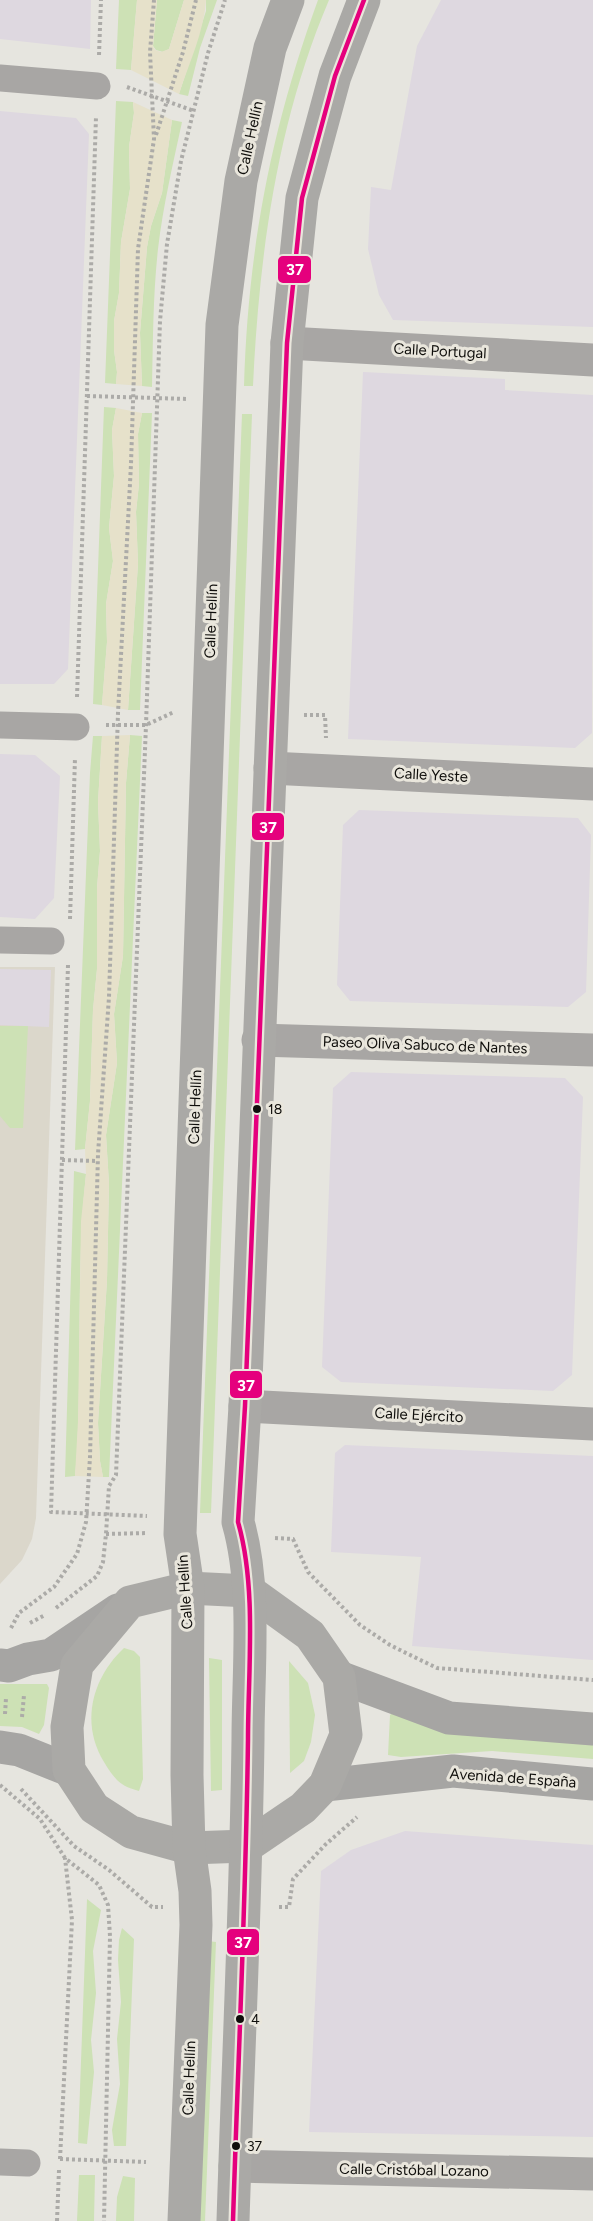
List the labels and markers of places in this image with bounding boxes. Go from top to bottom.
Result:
line badge: 37 [277,255,312,284]
line badge: 37 [251,812,285,841]
place label: 18 [268,1101,282,1118]
marker: 18 [251,1103,263,1115]
line badge: 37 [229,1370,263,1399]
line badge: 37 [226,1928,260,1956]
place label: 4 [251,2011,260,2028]
marker: 4 [234,2013,246,2025]
place label: 37 [247,2138,263,2155]
marker: 37 [230,2140,242,2152]

